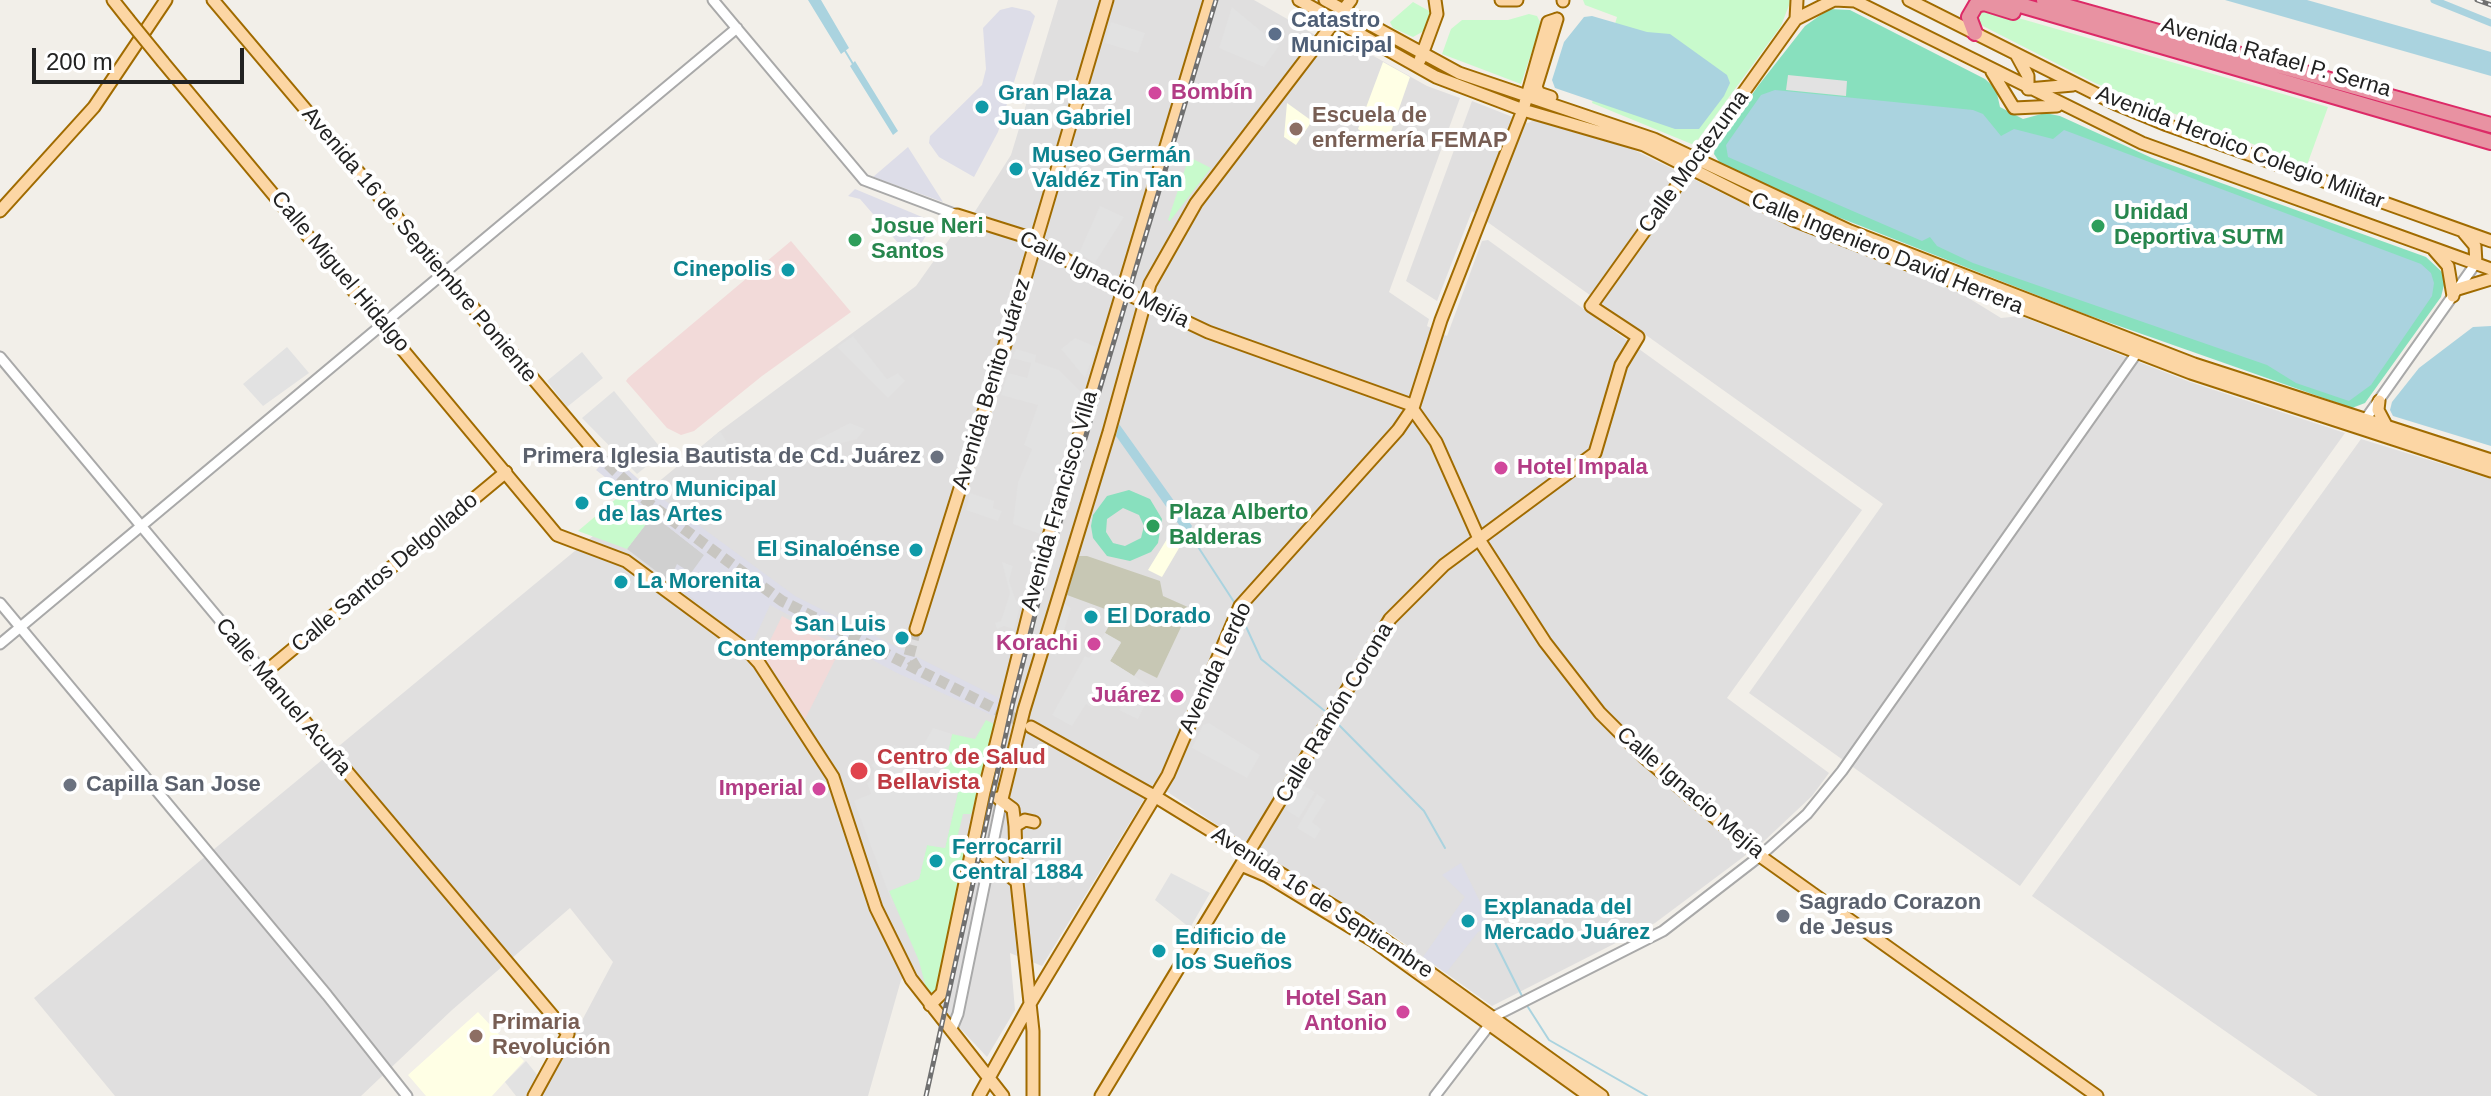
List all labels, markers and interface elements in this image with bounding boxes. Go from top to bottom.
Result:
place label: Catastro Municipal [1291,8,1392,60]
street label: Avenida Rafael P. Serna [2158,13,2394,103]
marker: Catastro Municipal [1266,25,1284,43]
scale bar [36,32,248,82]
text: 200 m [46,48,113,75]
place label: Bombín [1171,80,1253,106]
place label: Gran Plaza Juan Gabriel [998,81,1131,132]
street label: Avenida Heroico Colegio Militar [2092,81,2388,215]
marker: Bombín [1146,84,1164,102]
street label: Calle Moctezuma [1633,85,1755,239]
marker: Gran Plaza Juan Gabriel [973,98,991,116]
street label: Avenida 16 de Septiembre Poniente [296,102,542,388]
place label: Escuela de enfermería FEMAP [1312,103,1508,154]
marker: Escuela de enfermería FEMAP [1287,120,1305,138]
place label: Museo Germán Valdéz Tin Tan [1032,143,1191,194]
marker: Museo Germán Valdéz Tin Tan [1007,160,1025,178]
street label: Calle Miguel Hidalgo [265,186,415,358]
street label: Calle Ingeniero David Herrera [1747,187,2027,321]
place label: Unidad Deportiva SUTM [2114,200,2284,252]
place label: Josue Neri Santos [871,214,983,266]
marker: Unidad Deportiva SUTM [2089,217,2107,235]
street label: Calle Ignacio Mejía [1015,226,1193,334]
marker: Josue Neri Santos [846,231,864,249]
place label: Cinepolis [673,257,772,283]
marker: Cinepolis [779,261,797,279]
street label: Avenida Benito Juárez [947,275,1037,493]
street label: Avenida Francisco Villa [1016,388,1104,614]
place label: Primera Iglesia Bautista de Cd. Juárez [522,444,921,470]
marker: Primera Iglesia Bautista de Cd. Juárez [928,448,946,466]
place label: Hotel Impala [1517,455,1648,481]
marker: Hotel Impala [1492,459,1510,477]
place label: Centro Municipal de las Artes [598,477,776,528]
street label: Calle Santos Delgollado [287,487,483,659]
marker: Centro Municipal de las Artes [573,494,591,512]
place label: Plaza Alberto Balderas [1169,500,1308,552]
marker: Plaza Alberto Balderas [1144,517,1162,535]
place label: El Sinaloénse [757,537,900,563]
marker: El Sinaloénse [907,541,925,559]
place label: La Morenita [637,569,760,595]
marker: La Morenita [612,573,630,591]
street label: Avenida Lerdo [1174,598,1258,738]
place label: El Dorado [1107,604,1211,630]
marker: El Dorado [1082,608,1100,626]
place label: San Luis Contemporáneo [717,612,886,664]
street label: Calle Manuel Acuña [210,613,356,781]
street label: Calle Ramón Corona [1271,618,1399,808]
marker: San Luis Contemporáneo [893,629,911,647]
place label: Korachi [996,631,1078,657]
marker: Korachi [1085,635,1103,653]
place label: Juárez [1091,683,1161,709]
marker: Juárez [1168,687,1186,705]
street label: Calle Ignacio Mejía [1611,722,1769,864]
place label: Centro de Salud Bellavista [877,745,1046,796]
marker: Centro de Salud Bellavista [848,760,870,782]
place label: Capilla San Jose [86,772,261,798]
marker: Capilla San Jose [61,776,79,794]
place label: Imperial [719,776,803,802]
marker: Imperial [810,780,828,798]
street label: Avenida 16 de Septiembre [1206,821,1438,985]
place label: Ferrocarril Central 1884 [952,835,1083,886]
marker: Ferrocarril Central 1884 [927,852,945,870]
place label: Sagrado Corazon de Jesus [1799,890,1981,942]
place label: Explanada del Mercado Juárez [1484,895,1650,946]
marker: Sagrado Corazon de Jesus [1774,907,1792,925]
marker: Explanada del Mercado Juárez [1459,912,1477,930]
place label: Edificio de los Sueños [1175,925,1292,976]
marker: Edificio de los Sueños [1150,942,1168,960]
place label: Hotel San Antonio [1286,986,1387,1038]
marker: Hotel San Antonio [1394,1003,1412,1021]
place label: Primaria Revolución [492,1010,611,1062]
marker: Primaria Revolución [467,1027,485,1045]

